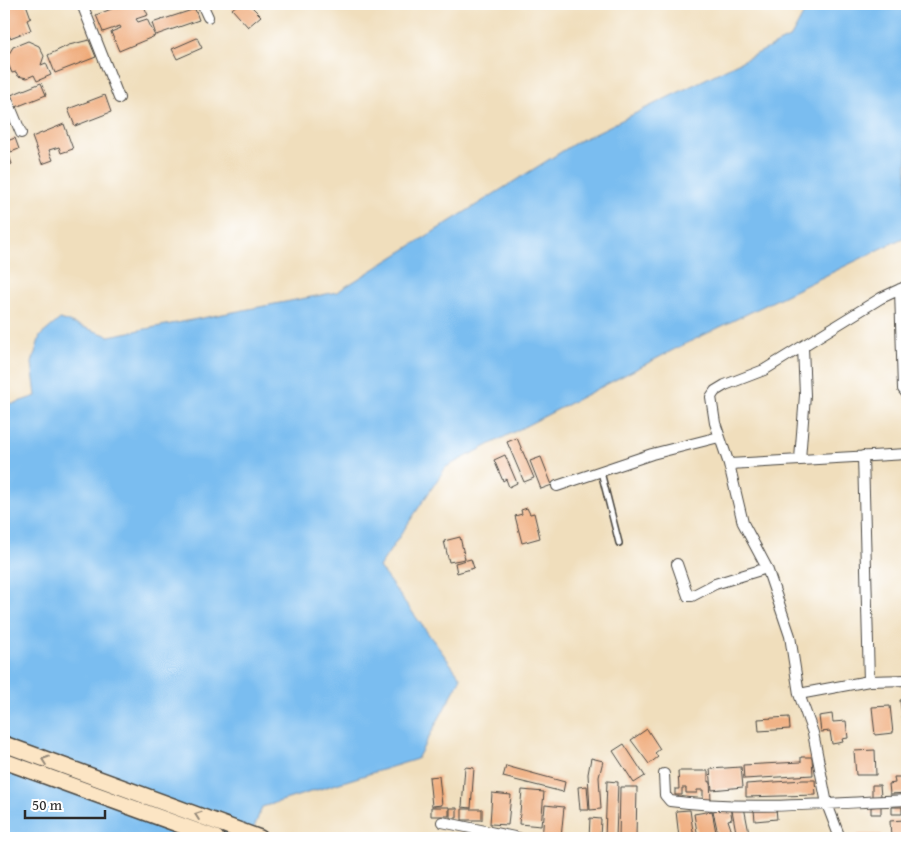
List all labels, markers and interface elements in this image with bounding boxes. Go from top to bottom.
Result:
one-way arrow [42,756,50,766]
scale bar [25,787,105,819]
text: 50 m [32,794,63,815]
one-way arrow [194,811,203,821]

